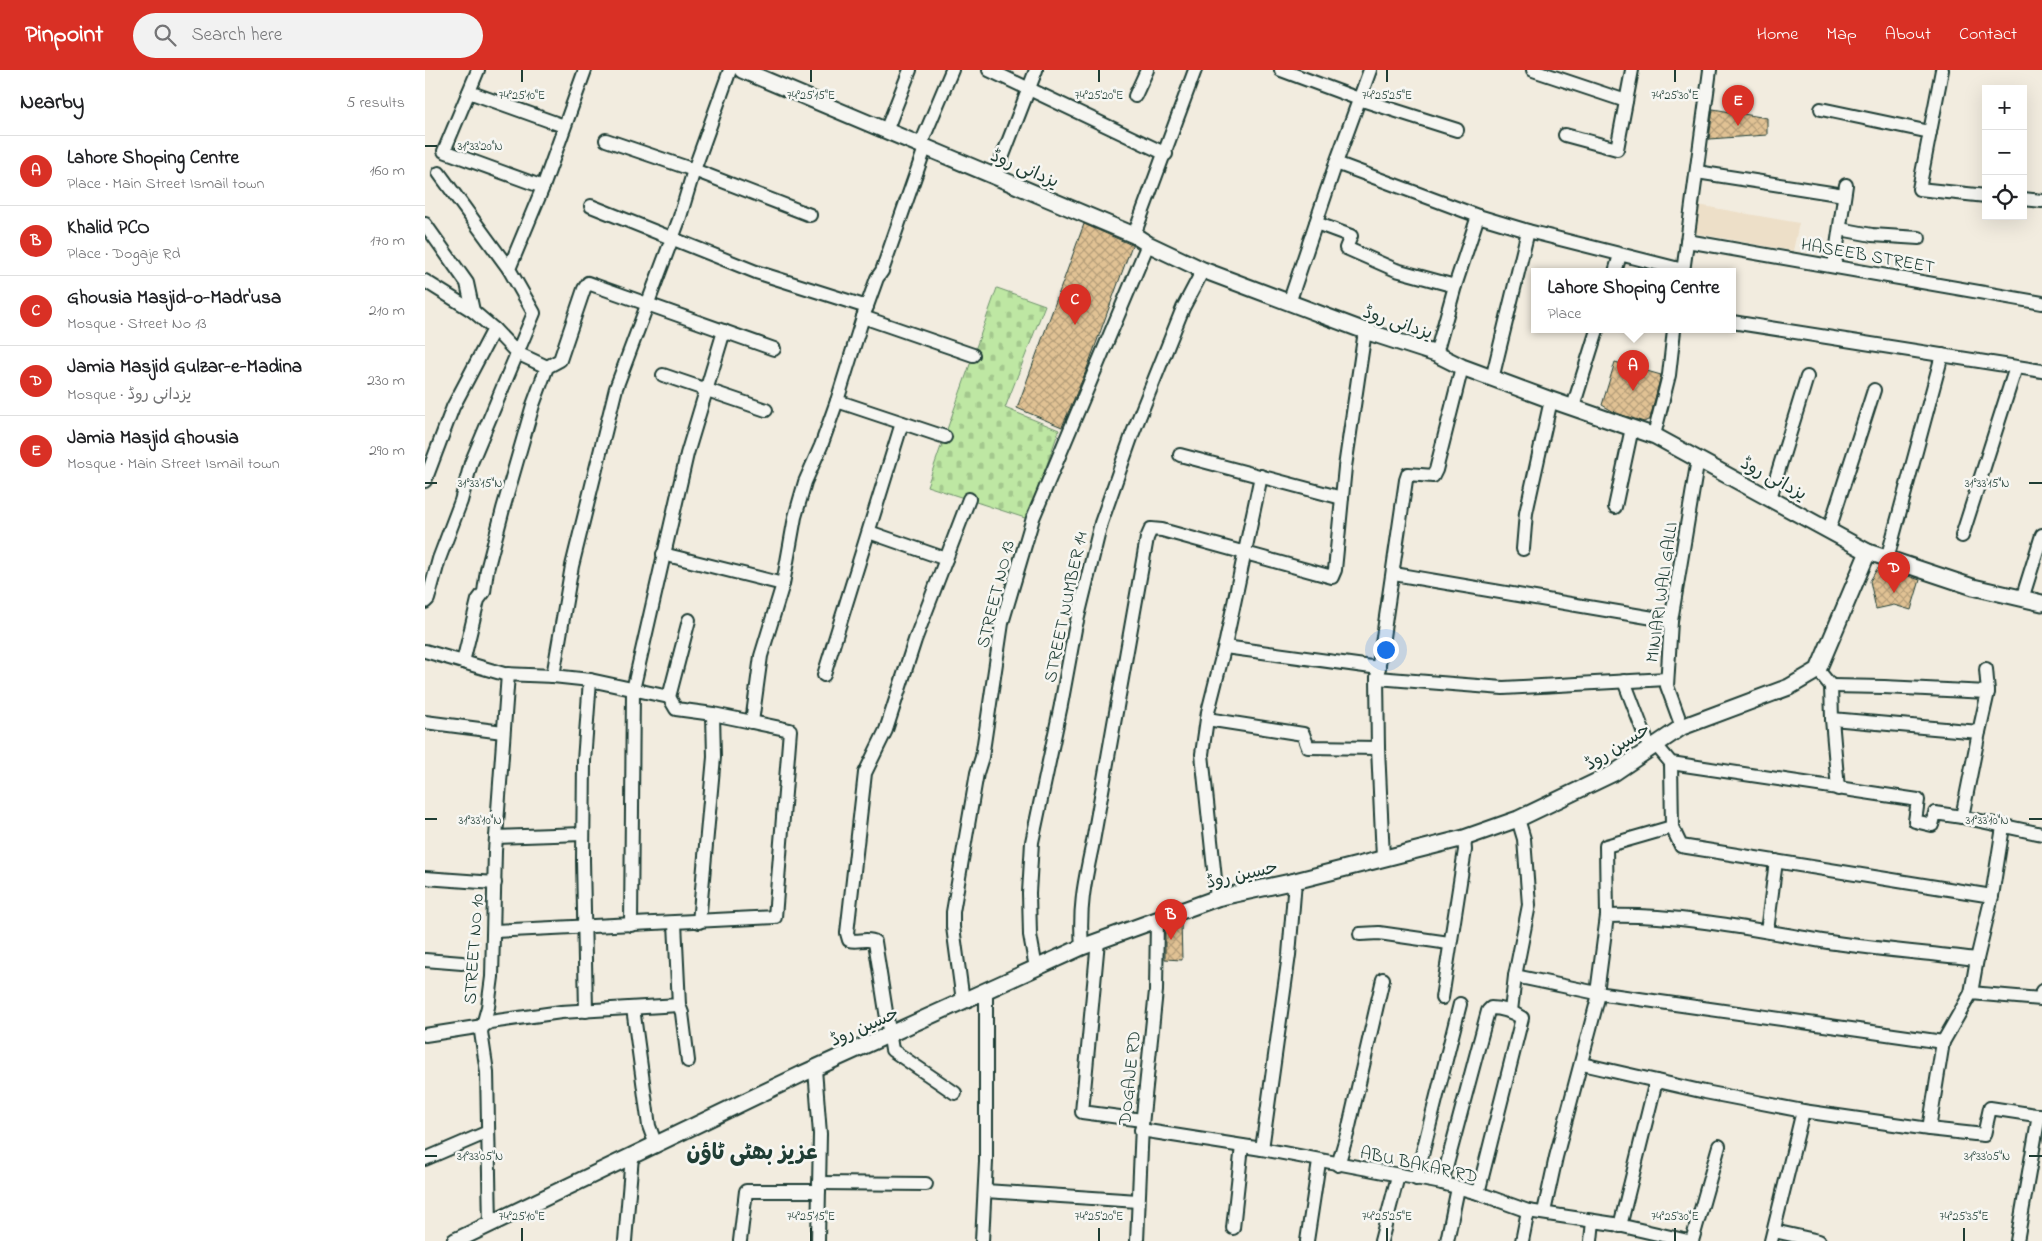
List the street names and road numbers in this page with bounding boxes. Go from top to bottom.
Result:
street label: یزدانی روڈ [986,144,1062,196]
street label: HASEEB STREET [1799,232,1937,282]
street label: یزدانی روڈ [1359,300,1436,347]
street label: یزدانی روڈ [1735,451,1811,508]
street label: MINIARI WALI GALLI [1640,520,1686,664]
street label: STREET NUMBER 14 [1038,529,1096,685]
street label: STREET NO 13 [971,538,1023,651]
street label: حسین روڈ [1580,717,1656,778]
street label: حسین روڈ [1204,855,1281,897]
street label: STREET NO 10 [458,893,492,1005]
street label: حسین روڈ [826,1001,903,1055]
street label: DOGAJE RD [1113,1030,1149,1128]
street label: ABU BAKAR RD [1357,1141,1480,1191]

